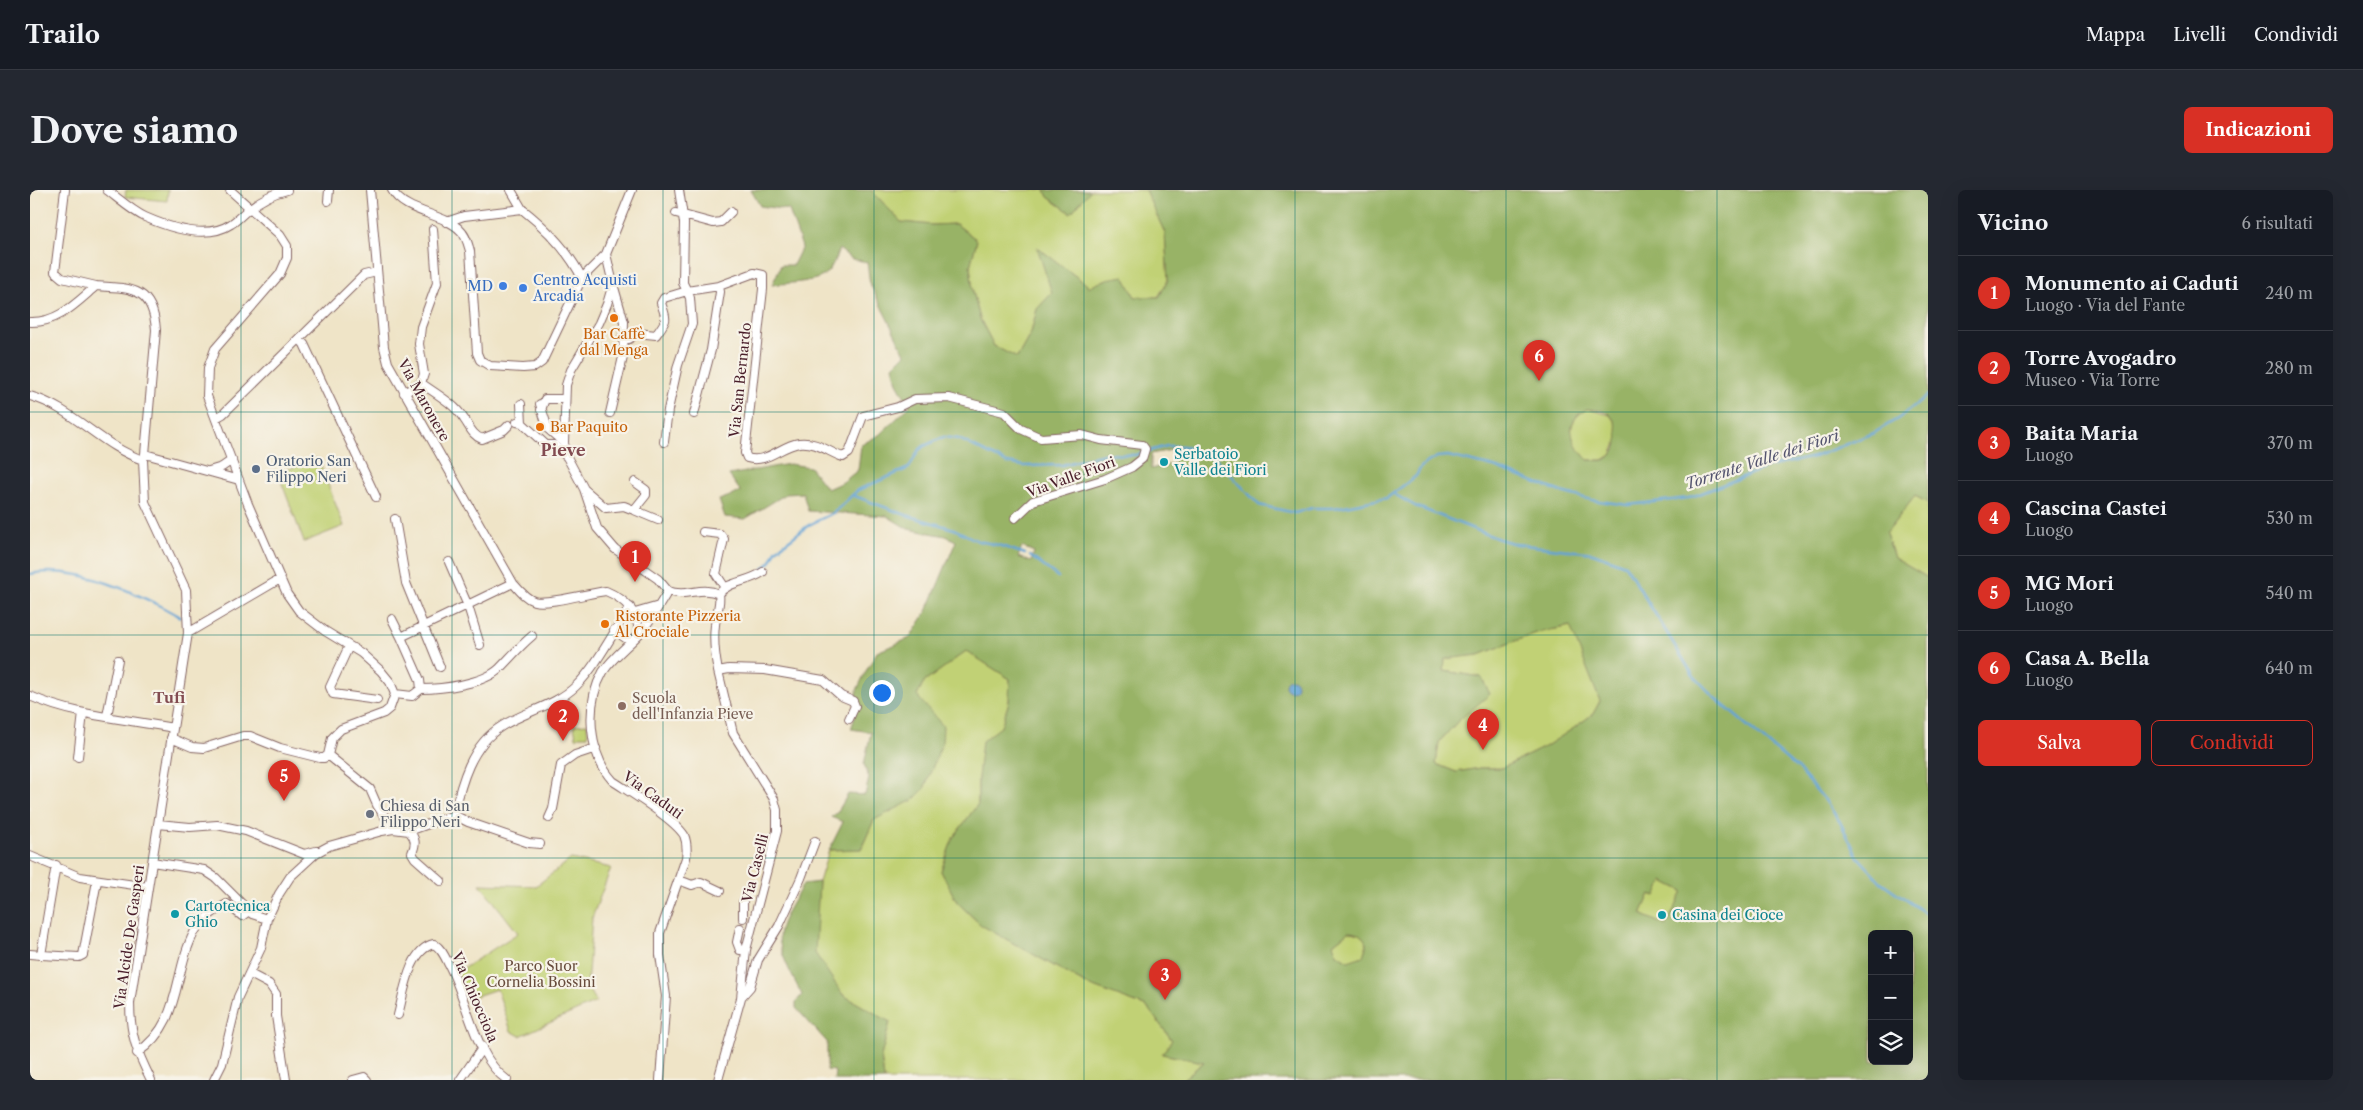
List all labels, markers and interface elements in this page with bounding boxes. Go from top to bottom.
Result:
text: Trailo [25,20,100,49]
text: Mappa [2086,24,2145,46]
text: Livelli [2173,24,2226,46]
text: Condividi [2254,24,2338,46]
button: Indicazioni [2184,107,2333,153]
text: Dove siamo [30,109,238,152]
text: Vicino [1978,210,2048,235]
text: 6 risultati [2242,213,2313,233]
place label: Centro Acquisti Arcadia [532,271,637,305]
text: Monumento ai Caduti [2025,272,2239,295]
place label: MD [468,277,493,295]
marker: MD [497,280,509,292]
marker: Centro Acquisti Arcadia [517,282,529,294]
text: 1 [1990,283,1998,303]
text: 240 m [2265,283,2313,303]
text: Luogo · Via del Fante [2025,295,2185,315]
marker: Bar Caffè dal Menga [608,312,620,324]
street label: Via San Bernardo [725,321,755,440]
place label: Bar Caffè dal Menga [580,325,649,359]
pin: 6 [1523,340,1555,381]
text: Torre Avogadro [2025,347,2176,370]
street label: Via Maronere [394,355,454,444]
text: 2 [1989,358,1999,378]
text: 280 m [2265,358,2313,378]
text: Museo · Via Torre [2025,370,2160,390]
place label: Bar Paquito [550,418,628,436]
marker: Bar Paquito [534,421,546,433]
text: Baita Maria [2025,422,2138,445]
water label: Torrente Valle dei Fiori [1683,425,1842,493]
text: 3 [1989,433,1999,453]
text: 370 m [2267,433,2313,453]
district label: Pieve [541,440,586,460]
place label: Serbatoio Valle dei Fiori [1173,445,1267,479]
text: Luogo [2025,445,2073,465]
place label: Oratorio San Filippo Neri [266,452,352,486]
street label: Via Valle Fiori [1023,453,1118,502]
marker: Serbatoio Valle dei Fiori [1158,456,1170,468]
marker: Oratorio San Filippo Neri [250,463,262,475]
text: Cascina Castei [2025,497,2167,520]
text: 4 [1989,508,1999,528]
text: 530 m [2266,508,2313,528]
text: Luogo [2025,520,2073,540]
pin: 1 [619,541,651,582]
text: MG Mori [2025,572,2114,595]
text: 5 [1990,583,1998,603]
text: 540 m [2266,583,2313,603]
text: Luogo [2025,595,2073,615]
place label: Ristorante Pizzeria Al Crociale [614,607,741,641]
marker: Ristorante Pizzeria Al Crociale [599,618,611,630]
text: Casa A. Bella [2025,647,2150,670]
text: 6 [1989,658,1999,678]
text: 640 m [2265,658,2313,678]
text: Luogo [2025,670,2073,690]
your location [869,680,895,706]
district label: Tufi [153,688,186,707]
place label: Scuola dell'Infanzia Pieve [632,689,754,723]
pin: 2 [547,700,579,741]
marker: Scuola dell'Infanzia Pieve [616,700,628,712]
pin: 4 [1467,709,1499,750]
button: Salva [1978,720,2141,766]
button: Condividi [2151,720,2313,766]
pin: 5 [268,760,300,801]
street label: Via Caduti [619,767,687,823]
place label: Chiesa di San Filippo Neri [380,797,470,831]
marker: Chiesa di San Filippo Neri [364,808,376,820]
street label: Via Caselli [738,832,772,905]
street label: Via Alcide De Gasperi [110,864,148,1011]
place label: Cartotecnica Ghio [185,897,271,931]
place label: Casina dei Cioce [1672,906,1784,924]
marker: Cartotecnica Ghio [169,908,181,920]
marker: Casina dei Cioce [1656,909,1668,921]
map controls [1868,930,1913,1065]
button: + [1868,930,1913,975]
street label: Via Chiocciola [447,948,502,1046]
park label: Parco Suor Cornelia Bossini [486,957,596,991]
pin: 3 [1149,959,1181,1000]
button: − [1868,975,1913,1020]
button: layers [1868,1020,1913,1065]

